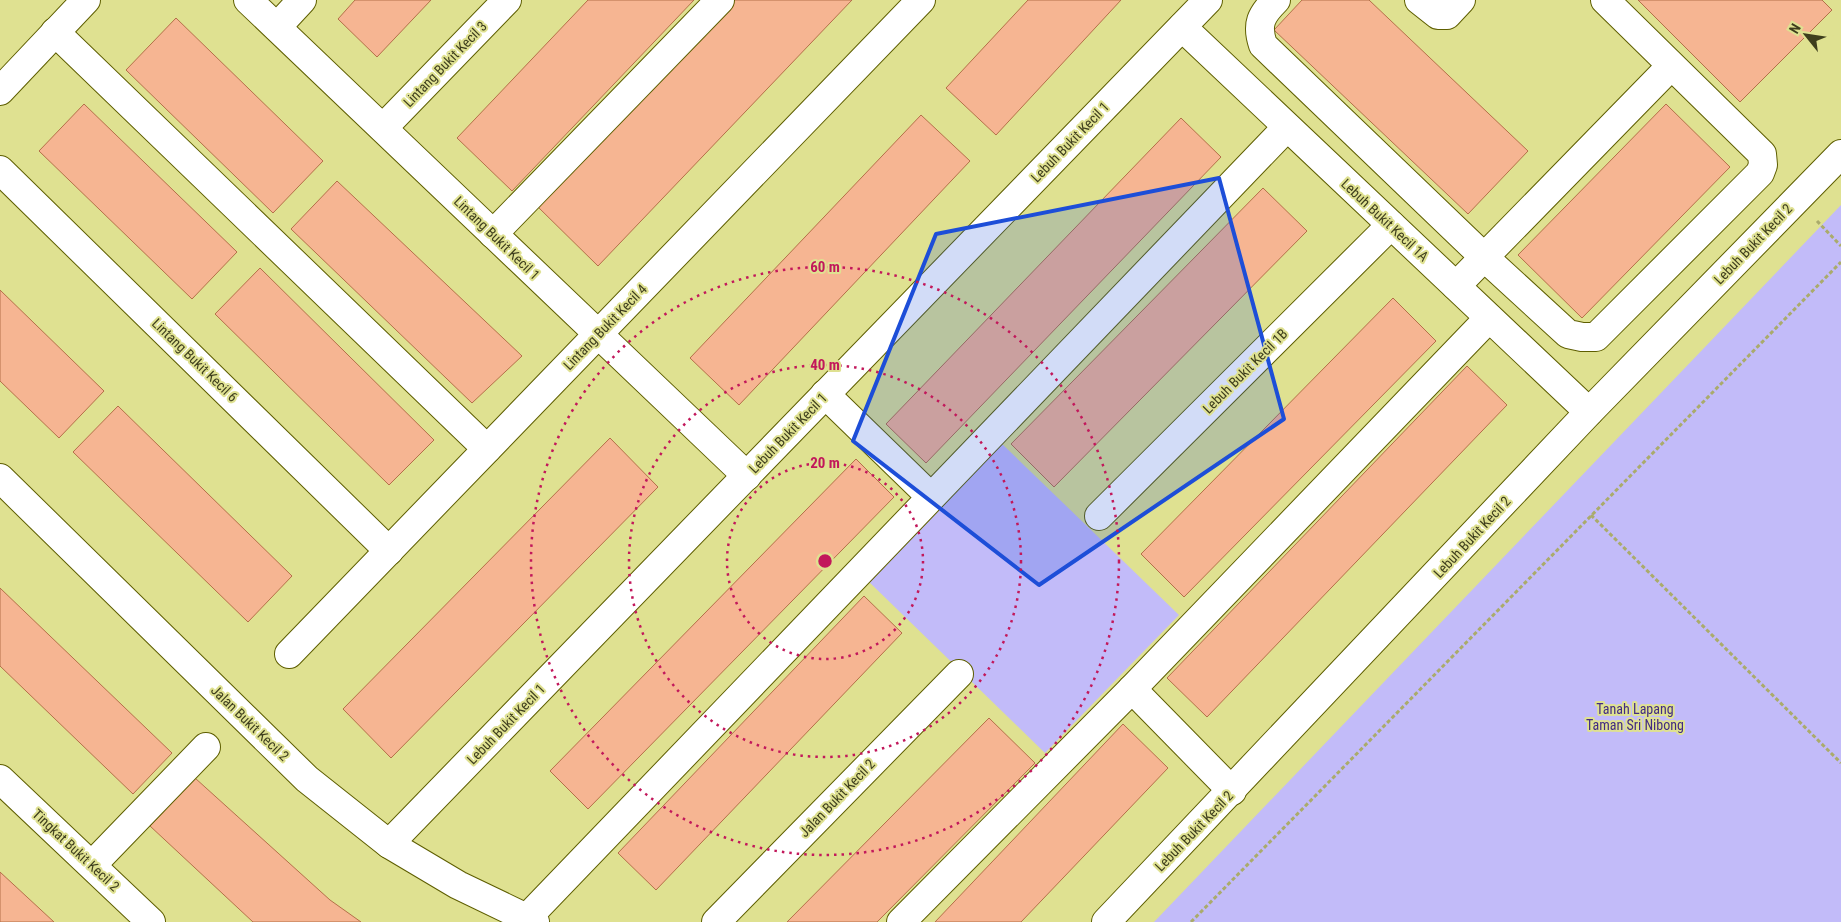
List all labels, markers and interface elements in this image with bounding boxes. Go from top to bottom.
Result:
north arrow [1781,10,1831,60]
street label: Lintang Bukit Kecil 3 [400,18,490,110]
text: N [1786,21,1804,36]
street label: Lebuh Bukit Kecil 1 [1028,99,1112,185]
street label: Lebuh Bukit Kecil 1A [1338,176,1432,264]
street label: Lintang Bukit Kecil 1 [451,193,543,283]
street label: Lebuh Bukit Kecil 2 [1711,201,1795,287]
text: 60 m [810,258,840,276]
street label: Lintang Bukit Kecil 4 [560,281,650,373]
street label: Lintang Bukit Kecil 6 [149,315,241,405]
street label: Lebuh Bukit Kecil 1B [1199,325,1291,417]
text: 40 m [810,356,840,374]
street label: Lebuh Bukit Kecil 1 [746,390,830,476]
text: 20 m [810,454,840,472]
street label: Lebuh Bukit Kecil 2 [1430,493,1514,581]
centre of rings [816,552,834,570]
street label: Lebuh Bukit Kecil 1 [464,681,548,767]
street label: Jalan Bukit Kecil 2 [208,682,292,764]
park label: Tanah Lapang Taman Sri Nibong [1586,701,1684,733]
street label: Jalan Bukit Kecil 2 [796,756,878,840]
street label: Lebuh Bukit Kecil 2 [1152,788,1236,874]
street label: Tingkat Bukit Kecil 2 [29,806,123,894]

